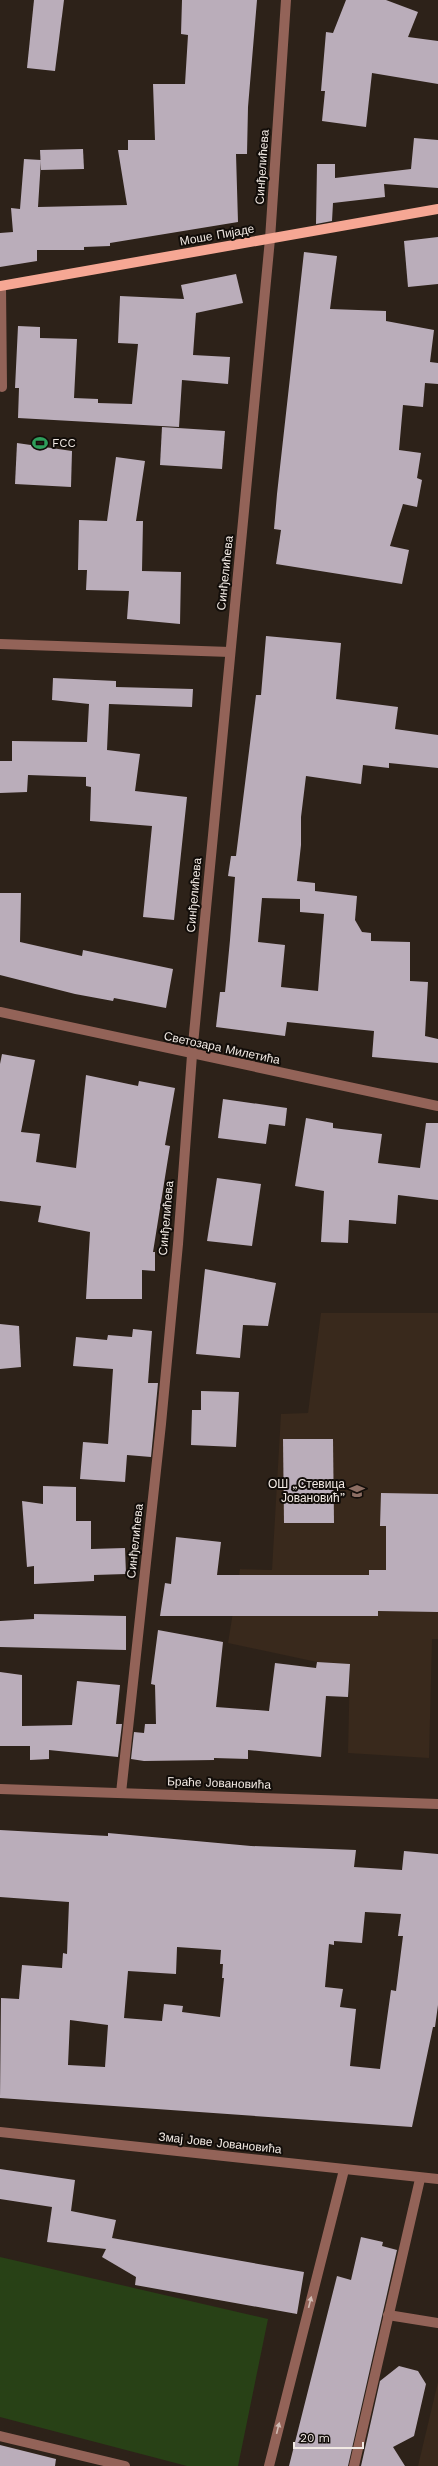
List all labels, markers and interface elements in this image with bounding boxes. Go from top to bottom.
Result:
street label: Синђелићева [252,129,272,205]
street label: Моше Пијаде [179,221,256,248]
sports icon: FCC [31,434,49,452]
place label: FCC [52,436,76,450]
street label: Синђелићева [214,535,236,611]
street label: Синђелићева [184,857,204,933]
street label: Светозара Милетића [163,1029,282,1067]
street label: Синђелићева [156,1180,176,1256]
place label: ОШ „Стевица Јовановић” [268,1477,345,1505]
school or university icon: ОШ „Стевица Јовановић” [348,1482,366,1500]
street label: Синђелићева [124,1503,146,1579]
street label: Браће Јовановића [167,1774,272,1792]
street label: Змај Јове Јовановића [158,2130,283,2156]
one-way arrow [307,2296,313,2308]
one-way arrow [276,2422,282,2434]
scale bar [294,2424,363,2450]
text: 20 m [300,2431,330,2445]

